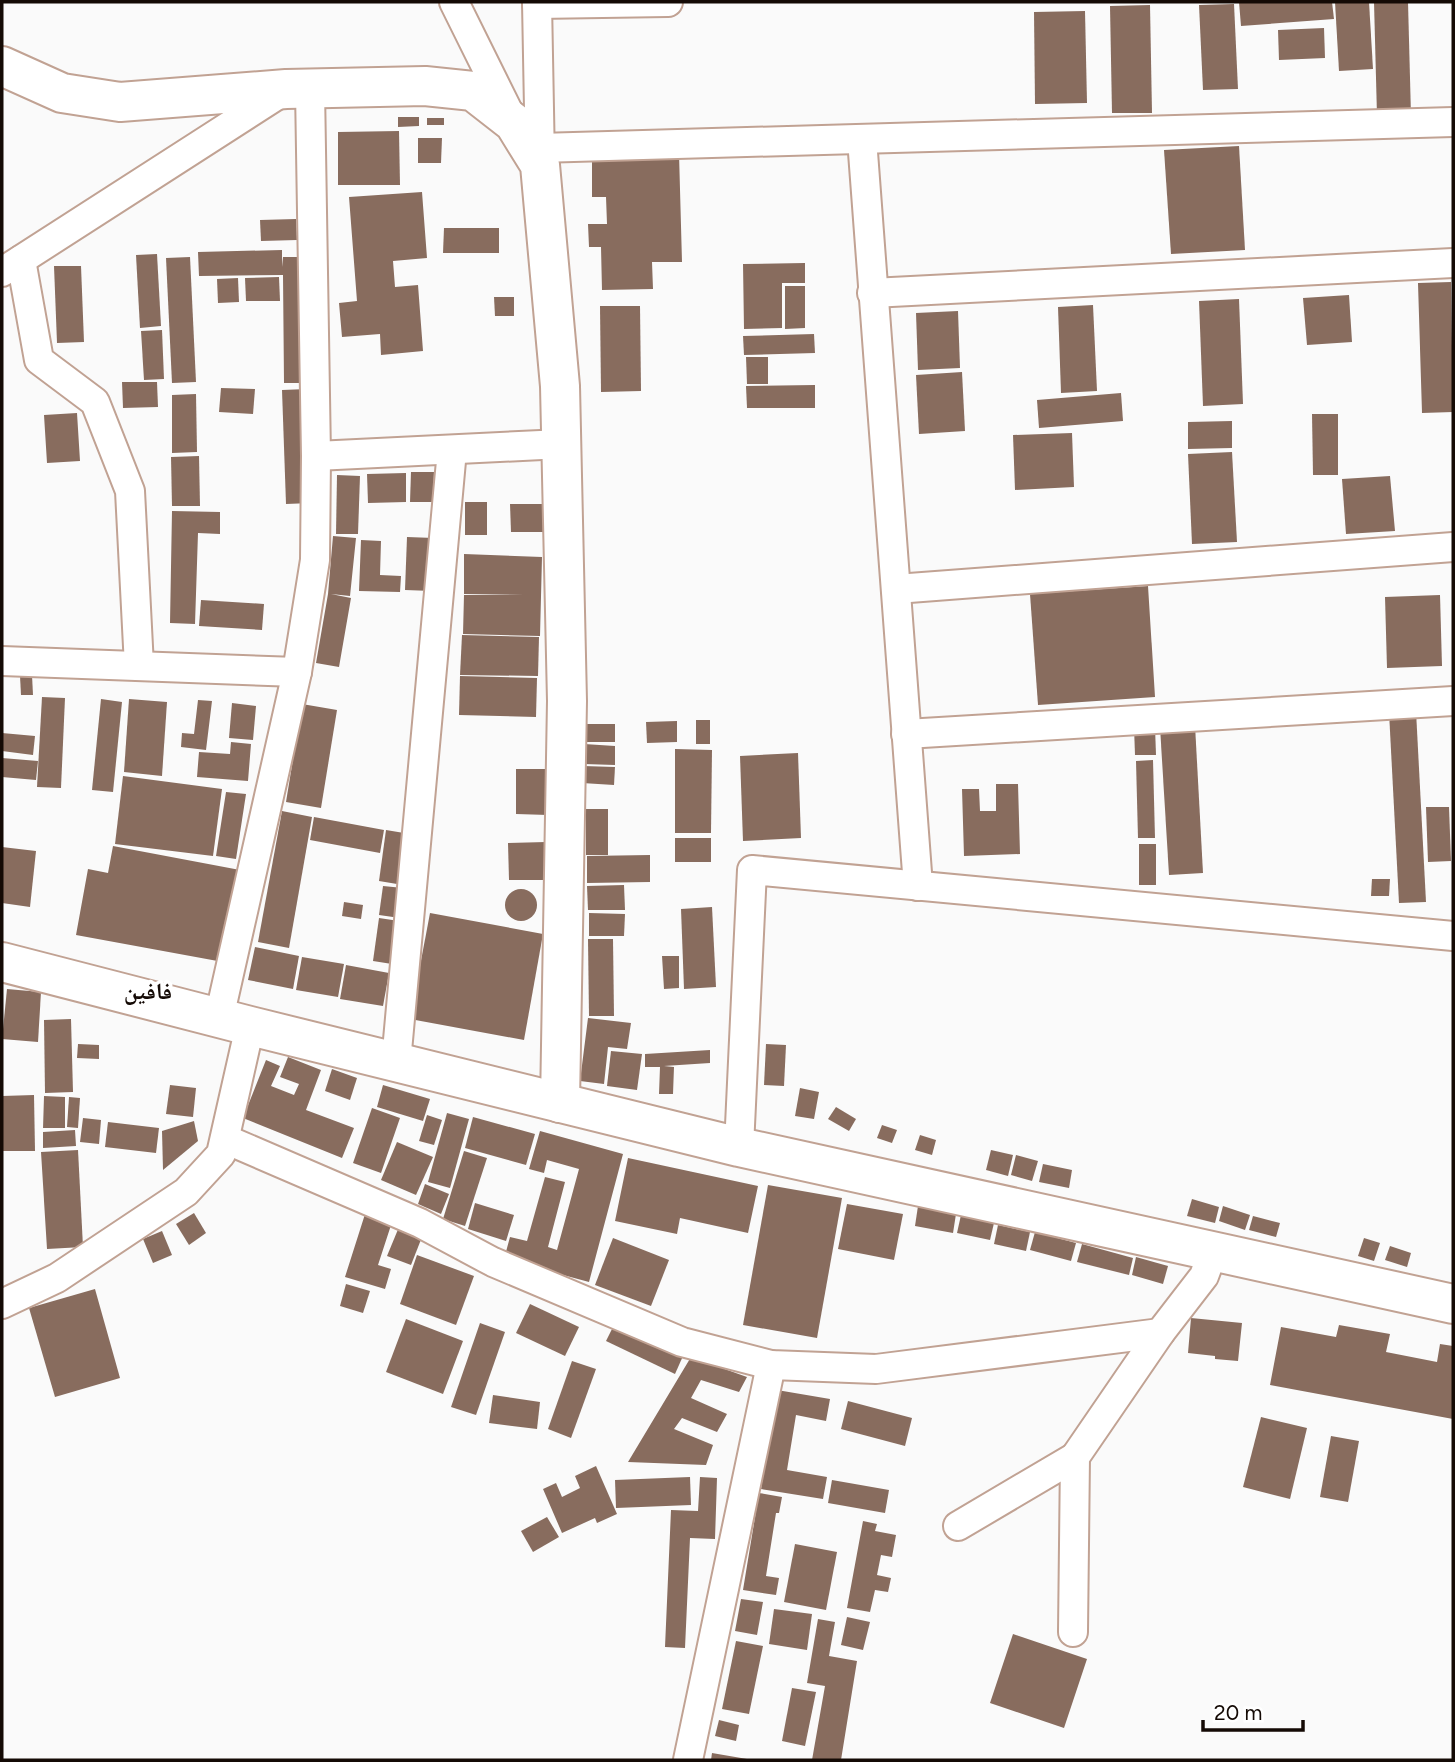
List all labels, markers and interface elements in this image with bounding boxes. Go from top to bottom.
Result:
district label: فافين [124,977,172,1005]
scale bar [1203,1688,1303,1732]
text: 20 m [1214,1700,1262,1725]

